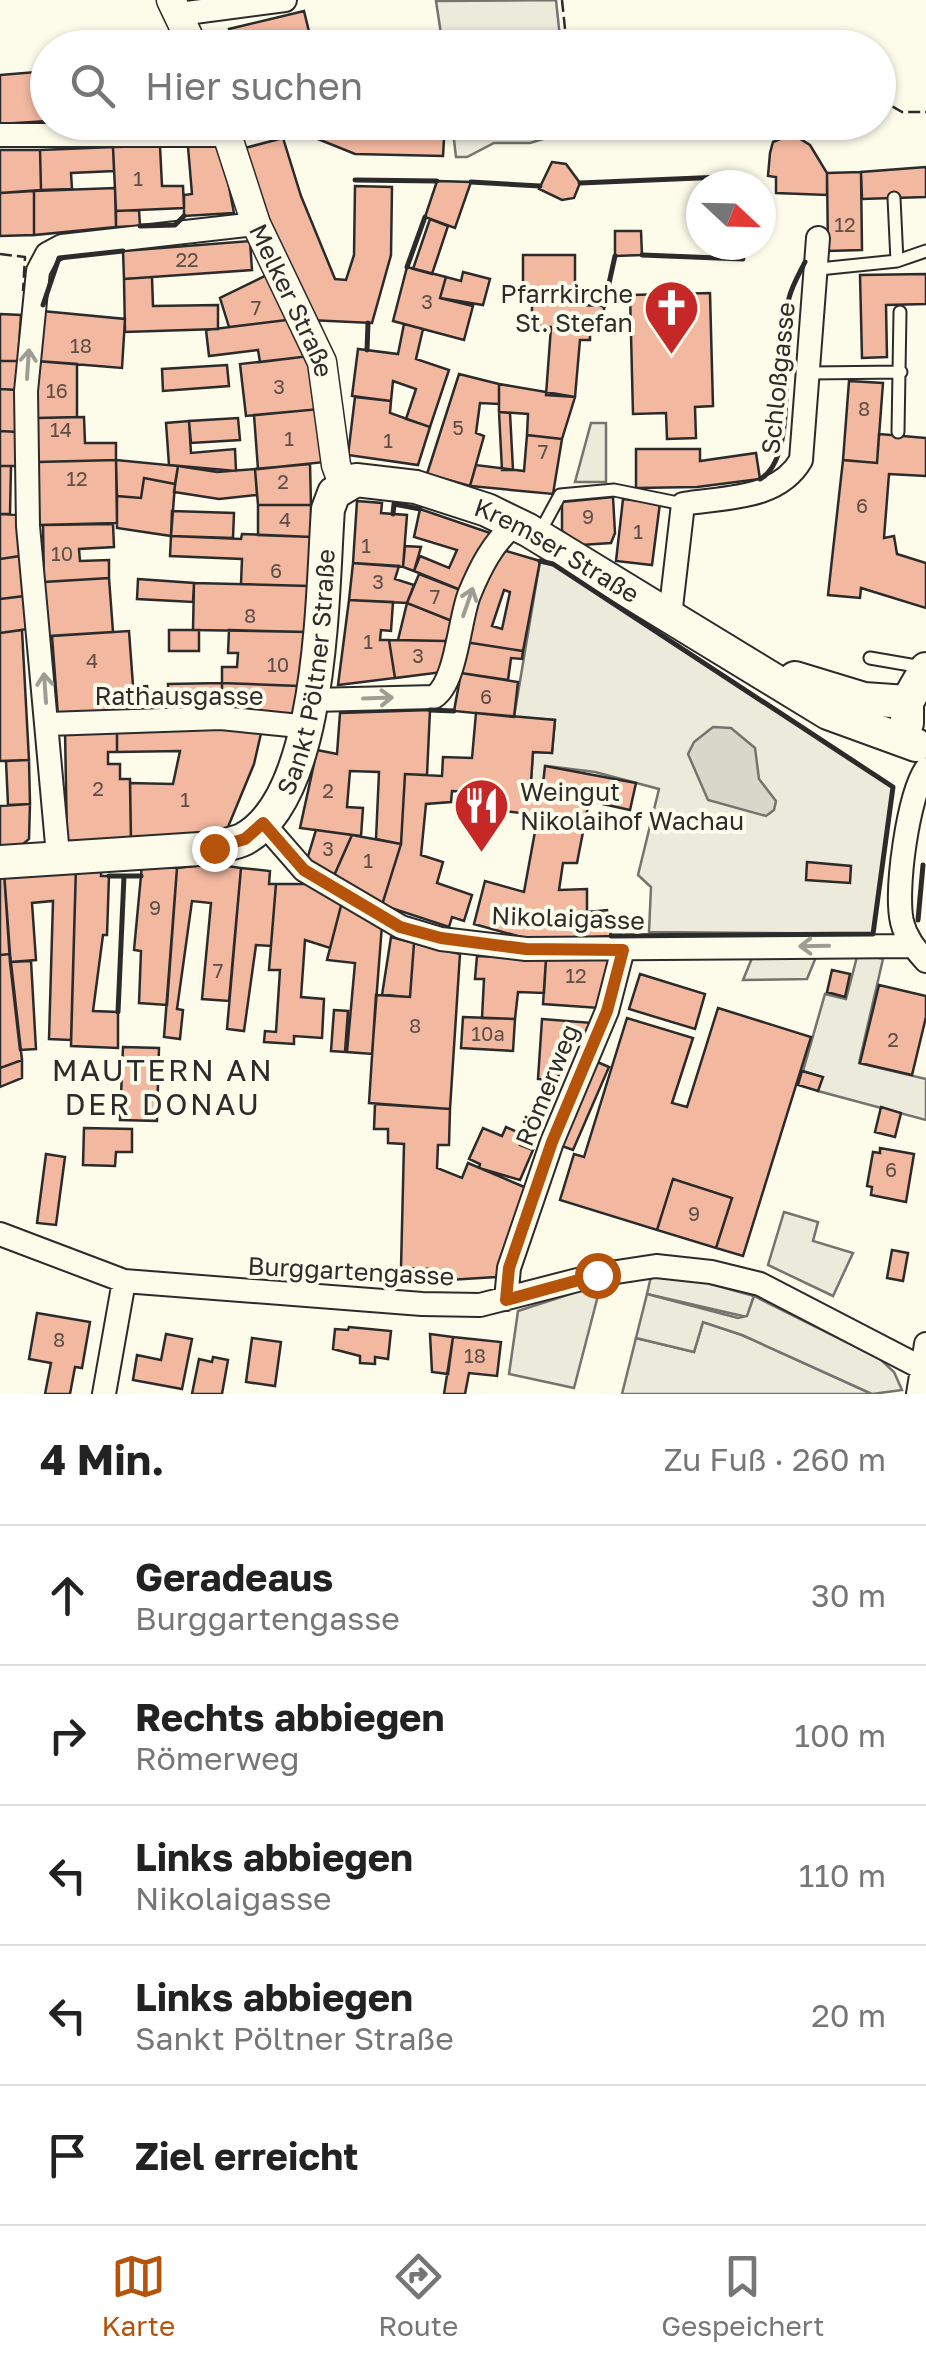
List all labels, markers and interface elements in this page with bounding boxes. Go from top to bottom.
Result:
search box [30,30,896,140]
icon: search [65,58,120,113]
text: Hier suchen [145,63,363,108]
house number: 1 [133,166,143,190]
north arrow [686,170,776,260]
house number: 12 [834,212,856,236]
street label: Melker Straße [243,219,340,379]
house number: 22 [175,247,199,271]
place label: Pfarrkirche St. Stefan [500,278,633,338]
church icon: Pfarrkirche St. Stefan [642,278,702,357]
house number: 3 [421,289,433,313]
house number: 7 [251,295,261,319]
street label: Schloßgasse [754,300,801,456]
house number: 18 [70,333,92,357]
one-way arrow [18,348,37,380]
house number: 3 [273,374,285,398]
house number: 16 [46,378,68,402]
house number: 8 [858,396,870,420]
house number: 5 [452,415,464,439]
house number: 14 [50,417,72,441]
house number: 1 [284,426,294,450]
house number: 1 [383,428,393,452]
house number: 7 [538,439,548,463]
house number: 12 [66,466,88,490]
house number: 2 [277,469,289,493]
street label: Kremser Straße [471,491,645,609]
house number: 6 [856,493,868,517]
house number: 9 [582,504,594,528]
house number: 4 [279,507,291,531]
house number: 1 [633,519,643,543]
house number: 1 [361,533,371,557]
house number: 10 [51,541,73,565]
street label: Sankt Pöltner Straße [269,548,341,800]
house number: 6 [270,558,282,582]
house number: 3 [372,569,384,593]
house number: 7 [430,584,440,608]
one-way arrow [460,588,478,619]
house number: 8 [244,603,256,627]
house number: 1 [363,629,373,653]
house number: 3 [412,643,424,667]
house number: 4 [86,648,98,672]
house number: 10 [267,652,289,676]
one-way arrow [35,672,54,704]
street label: Rathausgasse [94,680,264,711]
house number: 6 [480,684,492,708]
one-way arrow [362,688,394,708]
house number: 2 [92,776,104,800]
restaurant icon: Weingut Nikolaihof Wachau [451,776,511,855]
place label: Weingut Nikolaihof Wachau [520,776,744,836]
house number: 2 [322,778,334,802]
house number: 1 [180,787,190,811]
route end [192,826,238,872]
house number: 3 [322,836,334,860]
house number: 1 [363,848,373,872]
house number: 9 [149,895,161,919]
street label: Nikolaigasse [491,899,645,936]
one-way arrow [798,936,830,956]
house number: 7 [213,958,223,982]
house number: 12 [565,963,587,987]
house number: 8 [409,1013,421,1037]
street label: Römerweg [508,1019,585,1150]
house number: 10a [471,1021,505,1045]
house number: 2 [887,1027,899,1051]
district label: MAUTERN AN DER DONAU [52,1052,274,1122]
house number: 6 [885,1157,897,1181]
house number: 9 [688,1201,700,1225]
street label: Burggartengasse [247,1250,455,1291]
route start [575,1253,621,1299]
house number: 8 [53,1327,65,1351]
house number: 18 [464,1343,486,1367]
text: 4 Min. [40,1434,165,1484]
text: Zu Fuß · 260 m [663,1440,886,1478]
text: Geradeaus [135,1554,333,1599]
icon: ahead [40,1568,95,1623]
text: 30 m [811,1576,886,1614]
text: Burggartengasse [135,1599,400,1637]
text: Rechts abbiegen [135,1694,444,1739]
icon: right [40,1708,95,1763]
text: 100 m [794,1716,886,1754]
text: Römerweg [135,1739,299,1777]
text: Links abbiegen [135,1834,413,1879]
icon: left [40,1848,95,1903]
text: 110 m [799,1856,886,1894]
text: Nikolaigasse [135,1879,332,1917]
text: Links abbiegen [135,1974,413,2019]
icon: left [40,1988,95,2043]
text: 20 m [811,1996,886,2034]
text: Sankt Pöltner Straße [135,2019,454,2057]
icon: arrive [40,2128,95,2183]
text: Ziel erreicht [135,2133,358,2178]
tab: Karte [102,2249,175,2342]
tab: Route [378,2249,458,2342]
tab: Gespeichert [661,2249,824,2342]

